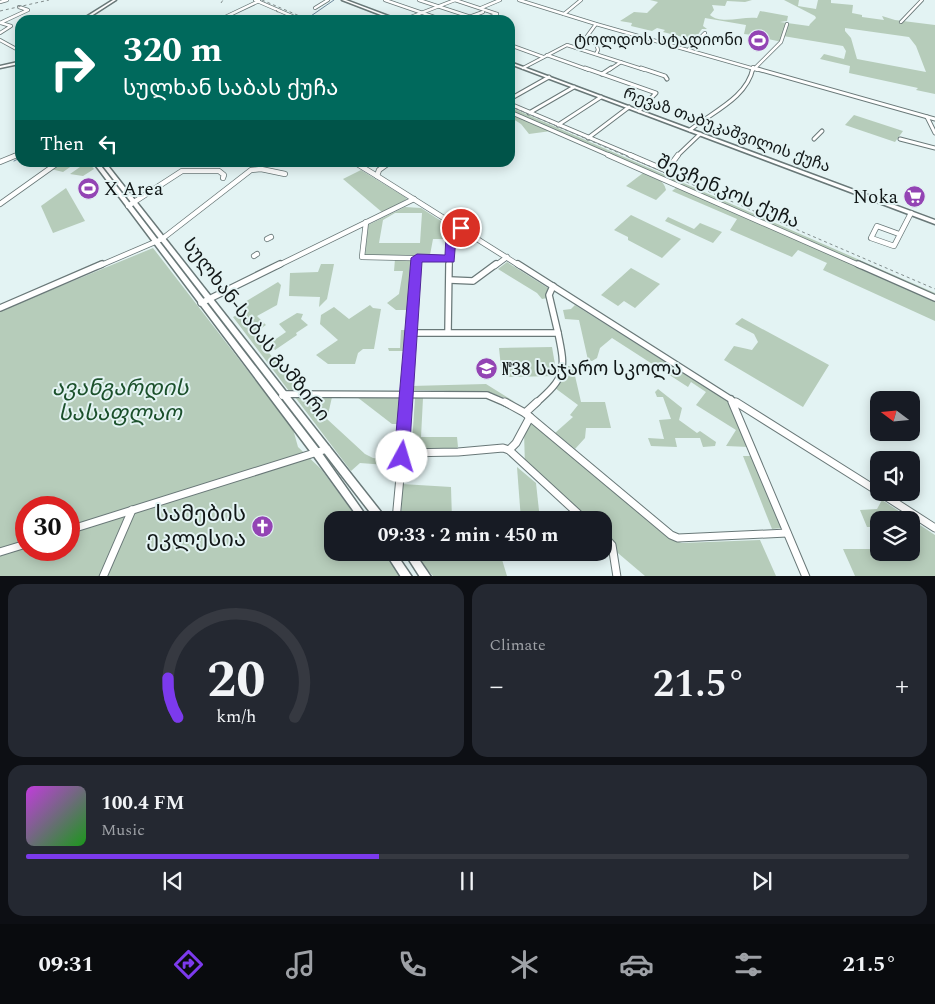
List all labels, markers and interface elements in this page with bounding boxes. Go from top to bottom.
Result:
text: 320 m [123,24,222,77]
place label: ტოლდოს სტადიონი [574,28,743,52]
sports icon: ტოლდოს სტადიონი [747,28,771,52]
icon: right [40,35,105,100]
text: სულხან საბას ქუჩა [123,72,338,105]
street label: რევაზ თაბუკაშვილის ქუჩა [620,81,834,179]
text: Then [40,130,84,159]
icon: left [94,130,122,158]
street label: შევჩენკოს ქუჩა [652,147,804,237]
place label: X Area [104,175,164,204]
sports icon: X Area [76,177,100,201]
place label: Noka [853,183,899,212]
supermarket icon: Noka [902,185,926,209]
pin [440,207,482,249]
icon: arrive [447,214,475,242]
street label: სულხან-საბას გამზირი [175,232,337,428]
place label: №38 საჯარო სკოლა [502,355,682,384]
school or university icon: №38 საჯარო სკოლა [474,357,498,381]
park label: ავანგარდის სასაფლაო [52,372,189,430]
north arrow [870,391,920,441]
map controls [870,391,920,561]
position arrow [375,430,427,482]
button: sound [870,451,920,501]
speed limit sign: 30 [15,496,80,561]
place label: სამების ეკლესია [146,498,246,556]
button: layers [870,511,920,561]
church icon: სამების ეკლესია [250,515,274,539]
text: 09:33 · 2 min · 450 m [378,521,558,550]
text: Climate [490,633,546,657]
text: 20 [207,641,265,720]
text: 21.5° [653,656,746,714]
text: − [490,665,504,708]
text: + [895,665,909,708]
text: km/h [216,703,256,730]
text: 100.4 FM [101,789,184,818]
text: Music [101,818,145,842]
icon: previous [159,867,187,895]
icon: pause [453,867,481,895]
icon: next [748,867,776,895]
icon: directions [171,947,206,982]
icon: music [283,947,318,982]
icon: phone [395,947,430,982]
icon: climate [507,947,542,982]
icon: car [619,947,654,982]
icon: filters [731,947,766,982]
text: 09:31 [38,948,94,981]
text: 21.5° [843,948,896,981]

